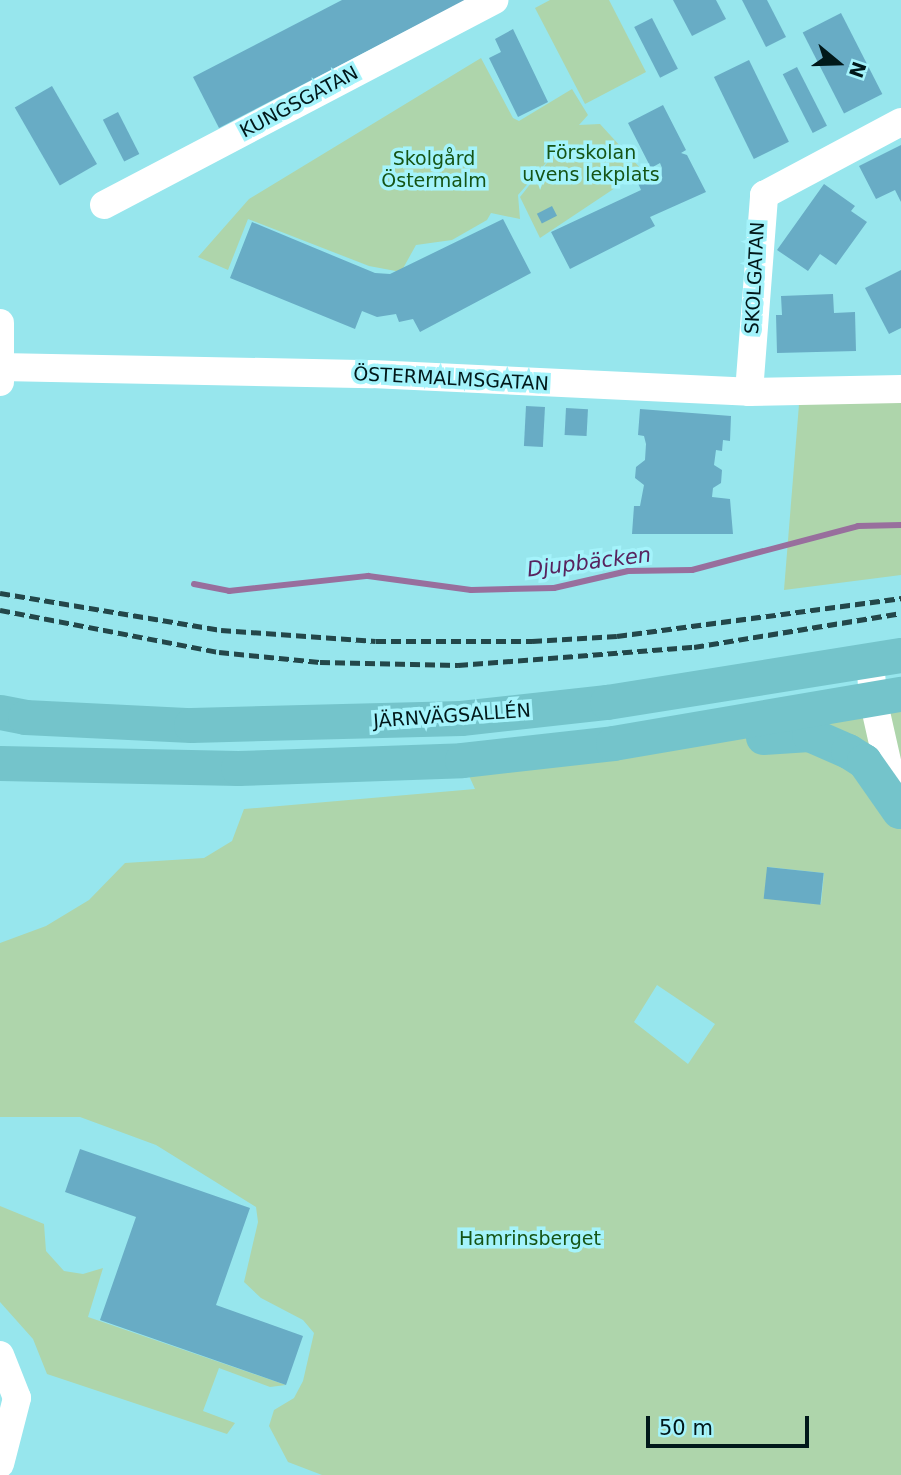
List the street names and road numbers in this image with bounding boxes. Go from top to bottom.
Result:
street label: KUNGSGATAN [236,61,362,143]
street label: SKOLGATAN [741,221,769,335]
street label: ÖSTERMALMSGATAN [353,362,549,396]
street label: JÄRNVÄGSALLÉN [373,699,531,733]

